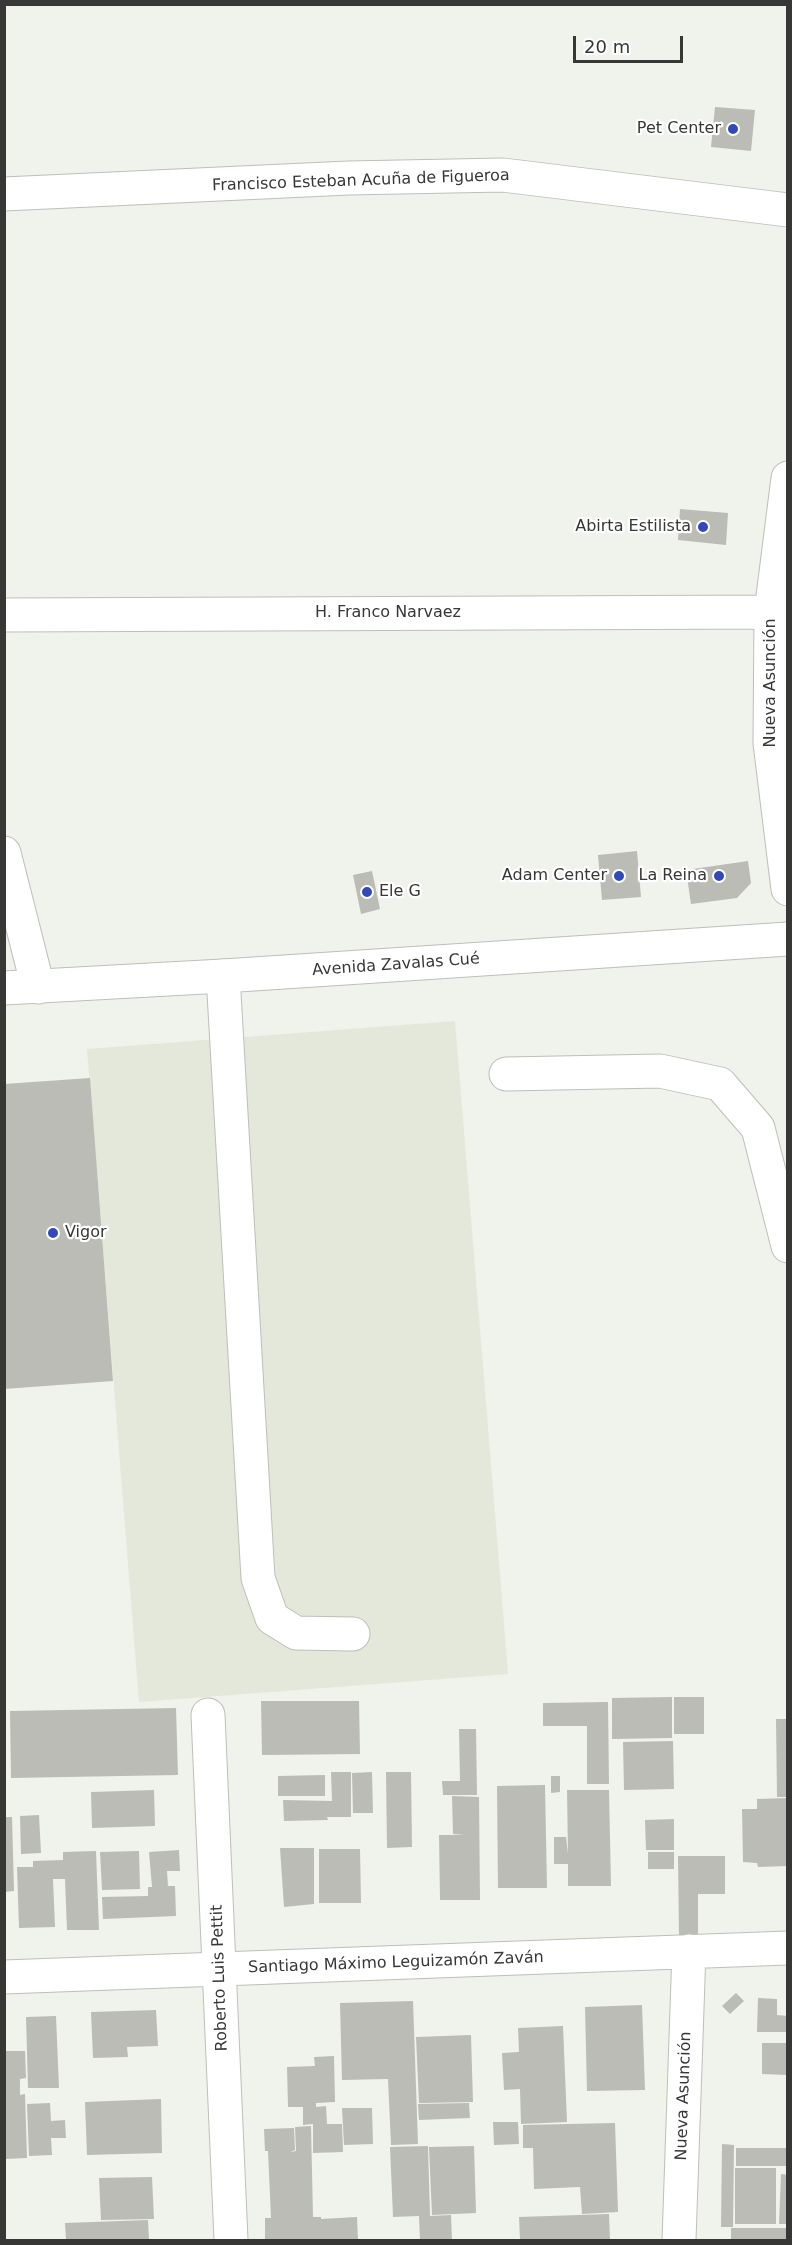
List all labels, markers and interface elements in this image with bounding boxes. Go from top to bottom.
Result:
scale bar [576,24,686,62]
text: 20 m [584,36,630,57]
place label: Pet Center [637,119,721,139]
marker: Pet Center [726,122,740,136]
street label: Francisco Esteban Acuña de Figueroa [212,166,510,196]
place label: Abirta Estilista [575,517,691,537]
marker: Abirta Estilista [696,520,710,534]
street label: H. Franco Narvaez [315,603,461,623]
street label: Nueva Asunción [761,618,781,748]
place label: Adam Center [502,866,607,886]
place label: La Reina [639,866,707,886]
marker: Adam Center [612,869,626,883]
marker: La Reina [712,869,726,883]
place label: Ele G [379,882,421,902]
marker: Ele G [360,885,374,899]
street label: Avenida Zavalas Cué [312,950,480,980]
place label: Vigor [65,1223,107,1243]
marker: Vigor [46,1226,60,1240]
street label: Roberto Luis Pettit [208,1904,232,2052]
street label: Santiago Máximo Leguizamón Zaván [248,1948,544,1978]
street label: Nueva Asunción [672,2031,696,2161]

